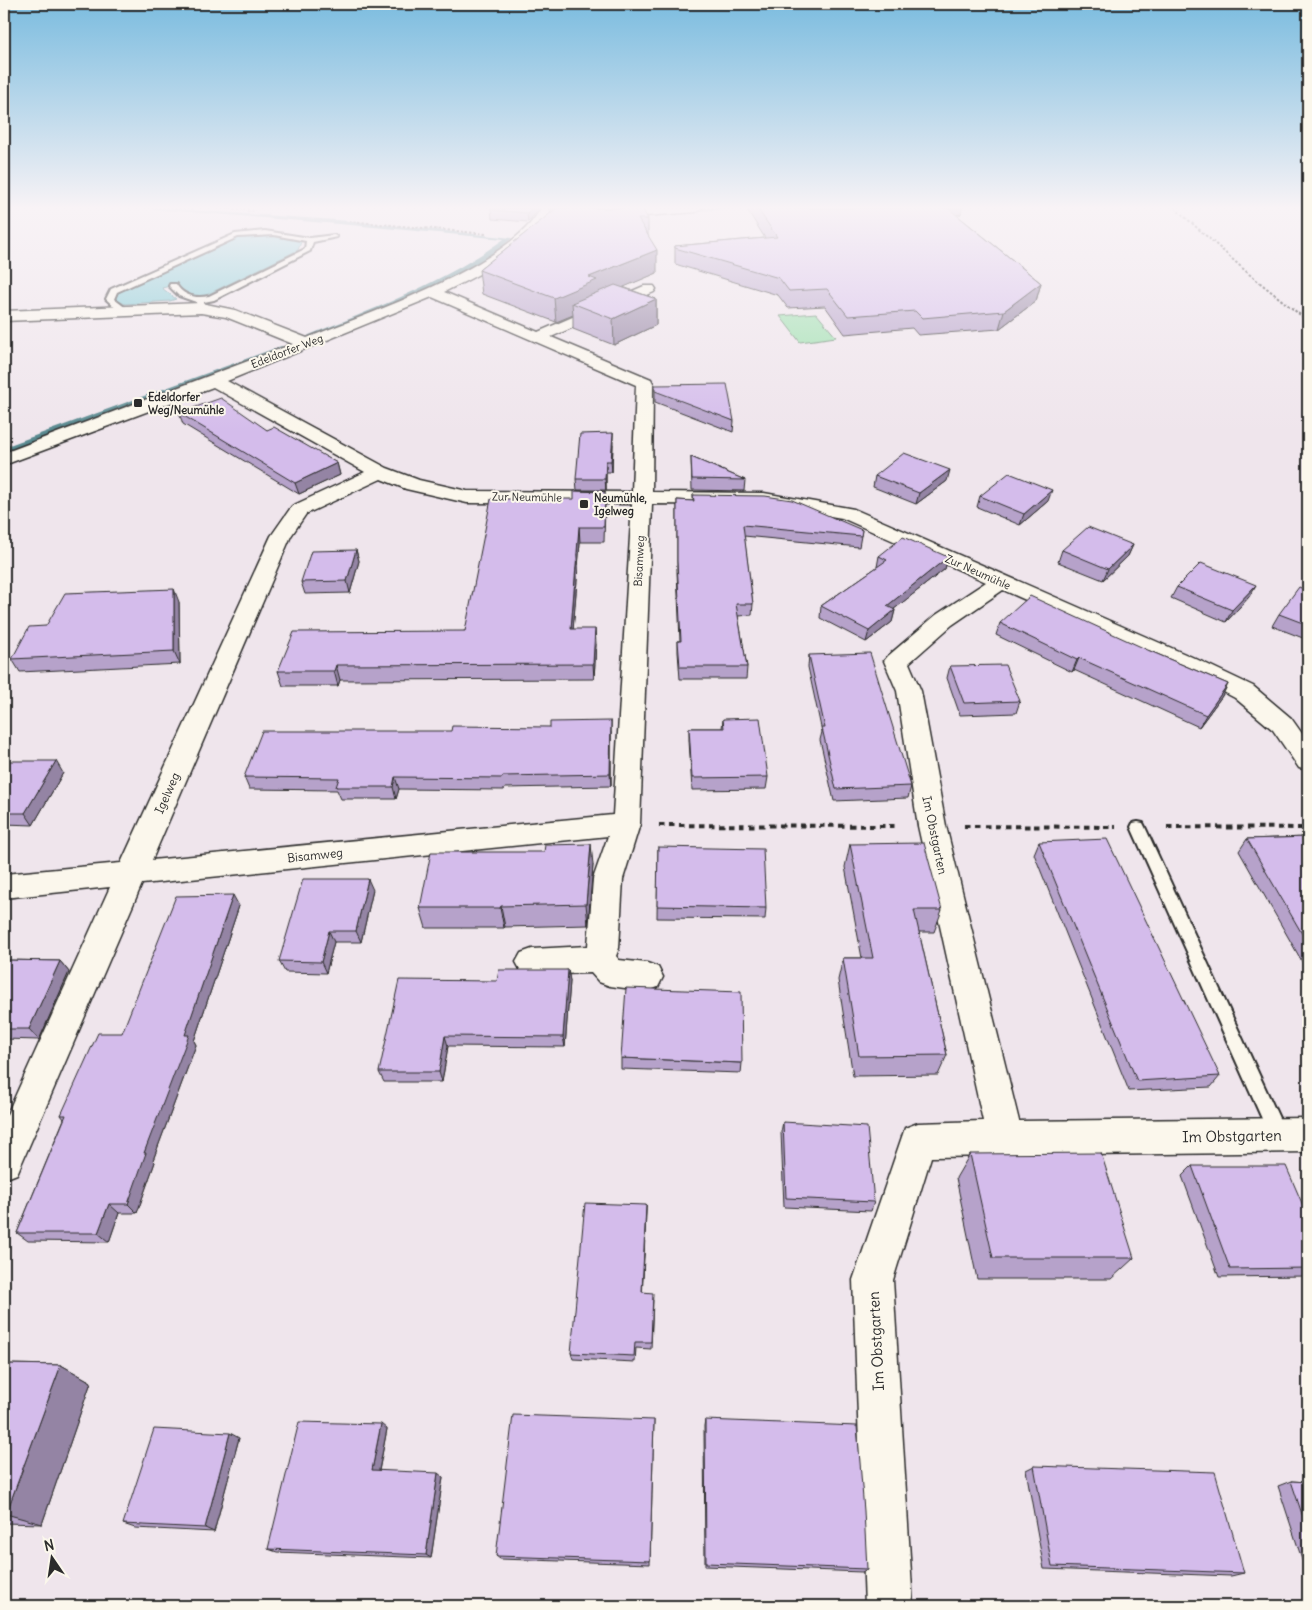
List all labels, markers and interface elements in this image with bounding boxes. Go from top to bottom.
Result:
street label: Edeldorfer Weg [249,331,325,371]
place label: Edeldorfer Weg/Neumühle [148,390,224,418]
marker: Edeldorfer Weg/Neumühle [132,397,144,409]
street label: Zur Neumühle [492,489,562,505]
place label: Neumühle, Igelweg [594,491,647,519]
marker: Neumühle, Igelweg [578,498,590,510]
street label: Bisamweg [631,535,647,587]
street label: Zur Neumühle [943,551,1013,593]
street label: Igelweg [151,770,183,816]
street label: Im Obstgarten [919,794,951,876]
street label: Bisamweg [286,845,344,865]
street label: Im Obstgarten [1182,1126,1282,1146]
street label: Im Obstgarten [864,1290,888,1391]
north arrow [28,1532,78,1582]
text: N [42,1535,56,1555]

